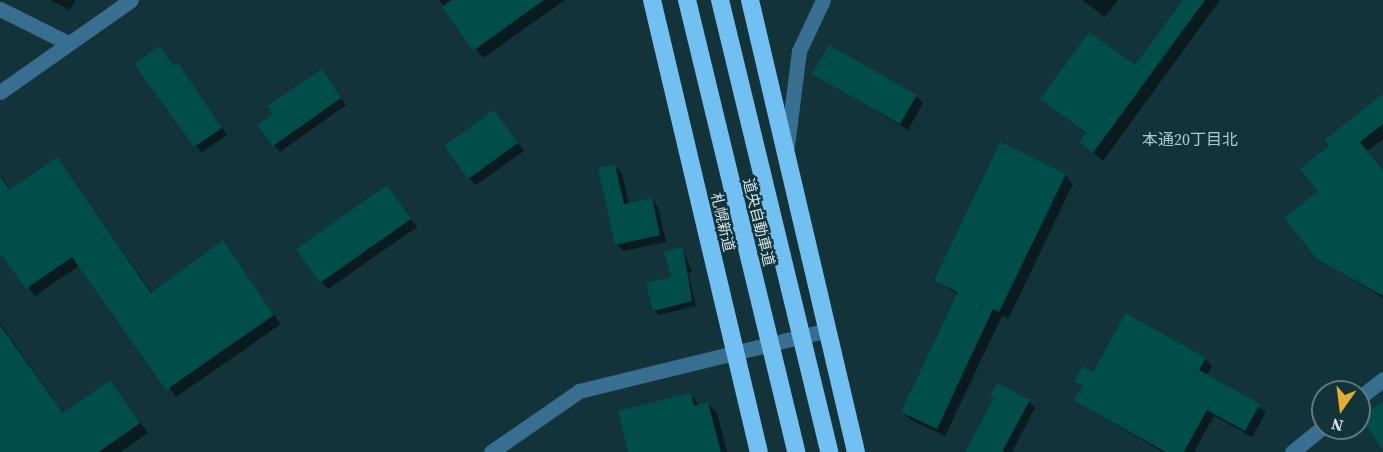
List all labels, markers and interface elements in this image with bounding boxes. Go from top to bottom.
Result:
district label: 本通20丁目北 [1142,129,1238,149]
street label: 道央自動車道 [739,176,779,268]
street label: 札幌新道 [707,191,739,253]
north arrow [1311,380,1371,440]
text: N [1329,413,1345,438]

